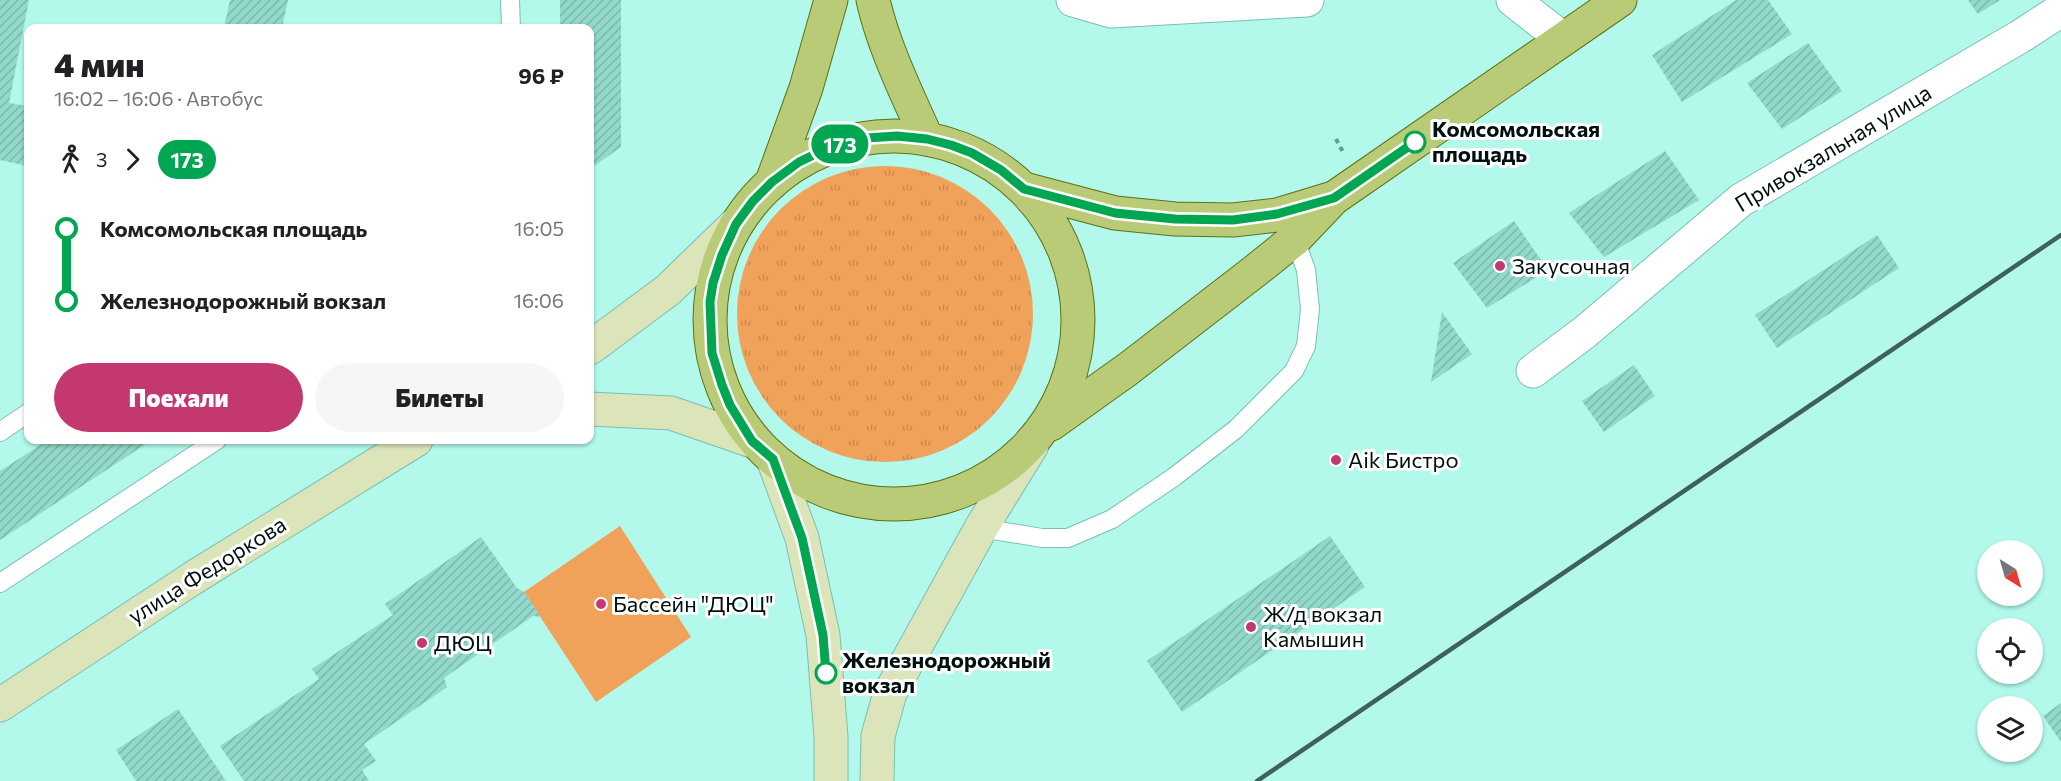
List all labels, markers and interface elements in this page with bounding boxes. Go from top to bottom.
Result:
text: 4 мин [54,43,144,84]
text: 96 ₽ [518,62,564,89]
street label: Привокзальная улица [1730,78,1936,217]
text: 16:02 – 16:06 · Автобус [54,86,263,110]
place label: Комсомольская площадь [1432,115,1600,167]
line badge: 173 [806,124,874,164]
marker: Комсомольская площадь [1404,131,1426,153]
text: 173 [823,132,857,157]
icon: walk [54,143,87,176]
icon: forward [116,143,149,176]
text: 3 [96,147,107,171]
text: 173 [170,147,204,172]
text: Комсомольская площадь [100,215,367,242]
text: 16:05 [514,216,564,240]
place label: Закусочная [1512,252,1630,279]
marker: Закусочная [1493,259,1507,273]
text: Железнодорожный вокзал [100,287,386,314]
text: 16:06 [513,288,564,312]
button: Поехали [54,363,303,432]
button: Билеты [315,363,564,432]
place label: Aik Бистро [1348,446,1459,473]
marker: Aik Бистро [1329,453,1343,467]
street label: улица Федоркова [123,510,291,629]
north arrow [1977,540,2043,606]
map controls [1977,540,2043,762]
place label: Бассейн "ДЮЦ" [613,590,774,617]
marker: Бассейн "ДЮЦ" [594,597,608,611]
place label: Ж/д вокзал Камышин [1263,600,1382,652]
button: locate [1977,618,2043,684]
marker: Ж/д вокзал Камышин [1244,620,1258,634]
place label: ДЮЦ [434,629,492,656]
marker: ДЮЦ [415,636,429,650]
place label: Железнодорожный вокзал [842,646,1051,698]
marker: Железнодорожный вокзал [815,662,837,684]
button: layers [1977,696,2043,762]

